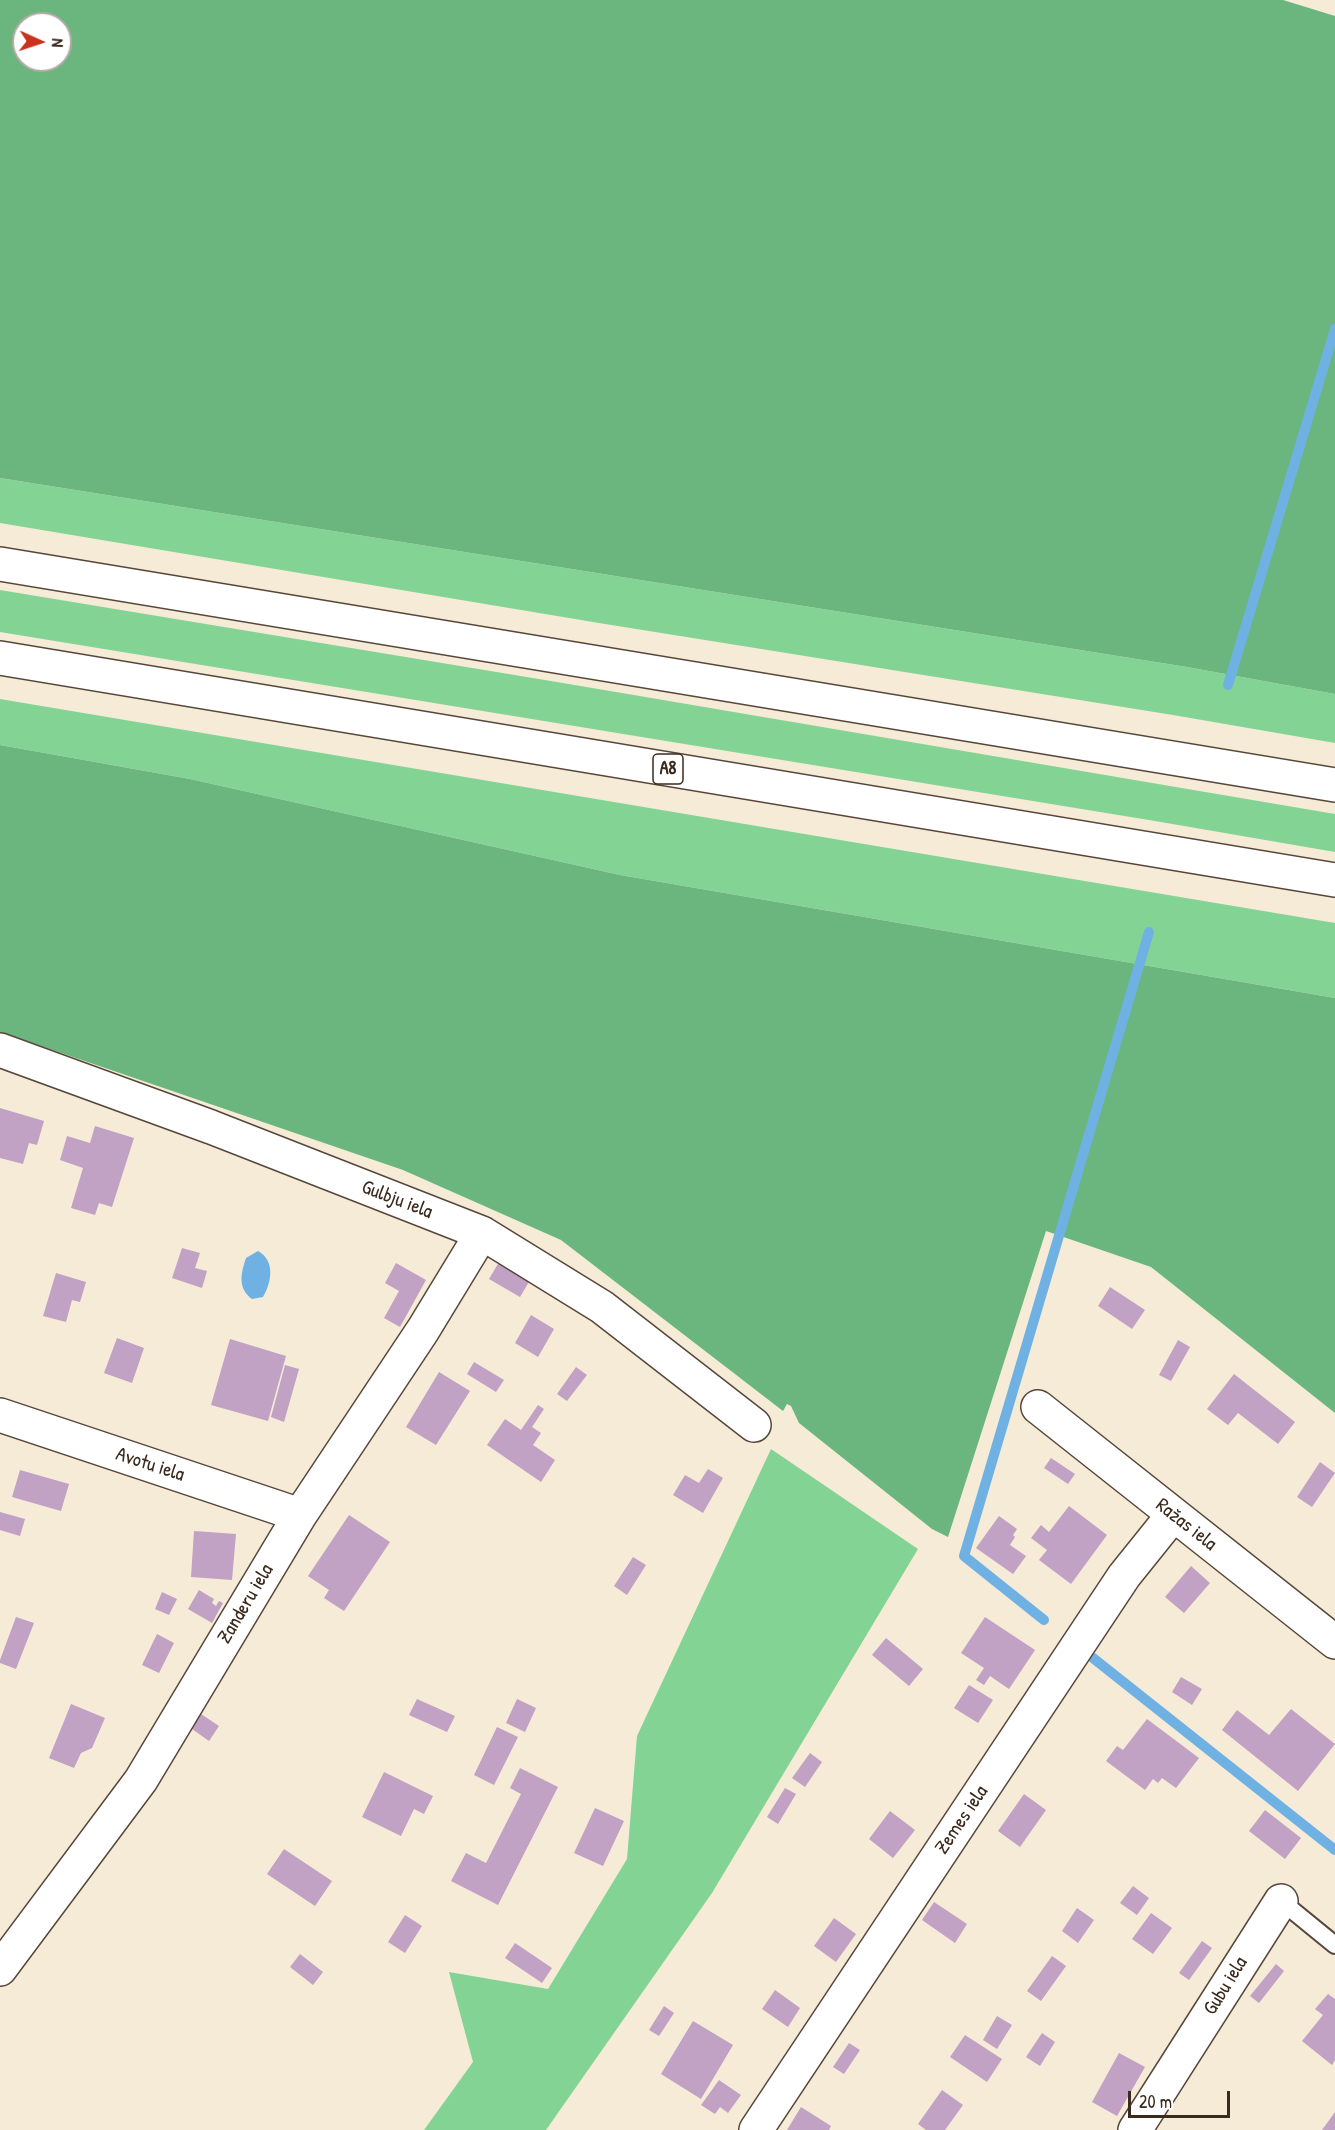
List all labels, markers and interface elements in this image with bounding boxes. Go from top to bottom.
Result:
north arrow [12,12,72,72]
text: N [47,38,69,48]
road number: A8 [653,754,683,784]
street label: Gulbju iela [358,1176,436,1224]
street label: Avotu iela [113,1443,187,1487]
street label: Ražas iela [1151,1494,1221,1556]
street label: Zanderu iela [213,1560,279,1648]
street label: Zemes iela [930,1781,994,1859]
street label: Gubu iela [1199,1952,1253,2020]
scale bar [1131,2079,1233,2117]
text: 20 m [1139,2089,1172,2114]

